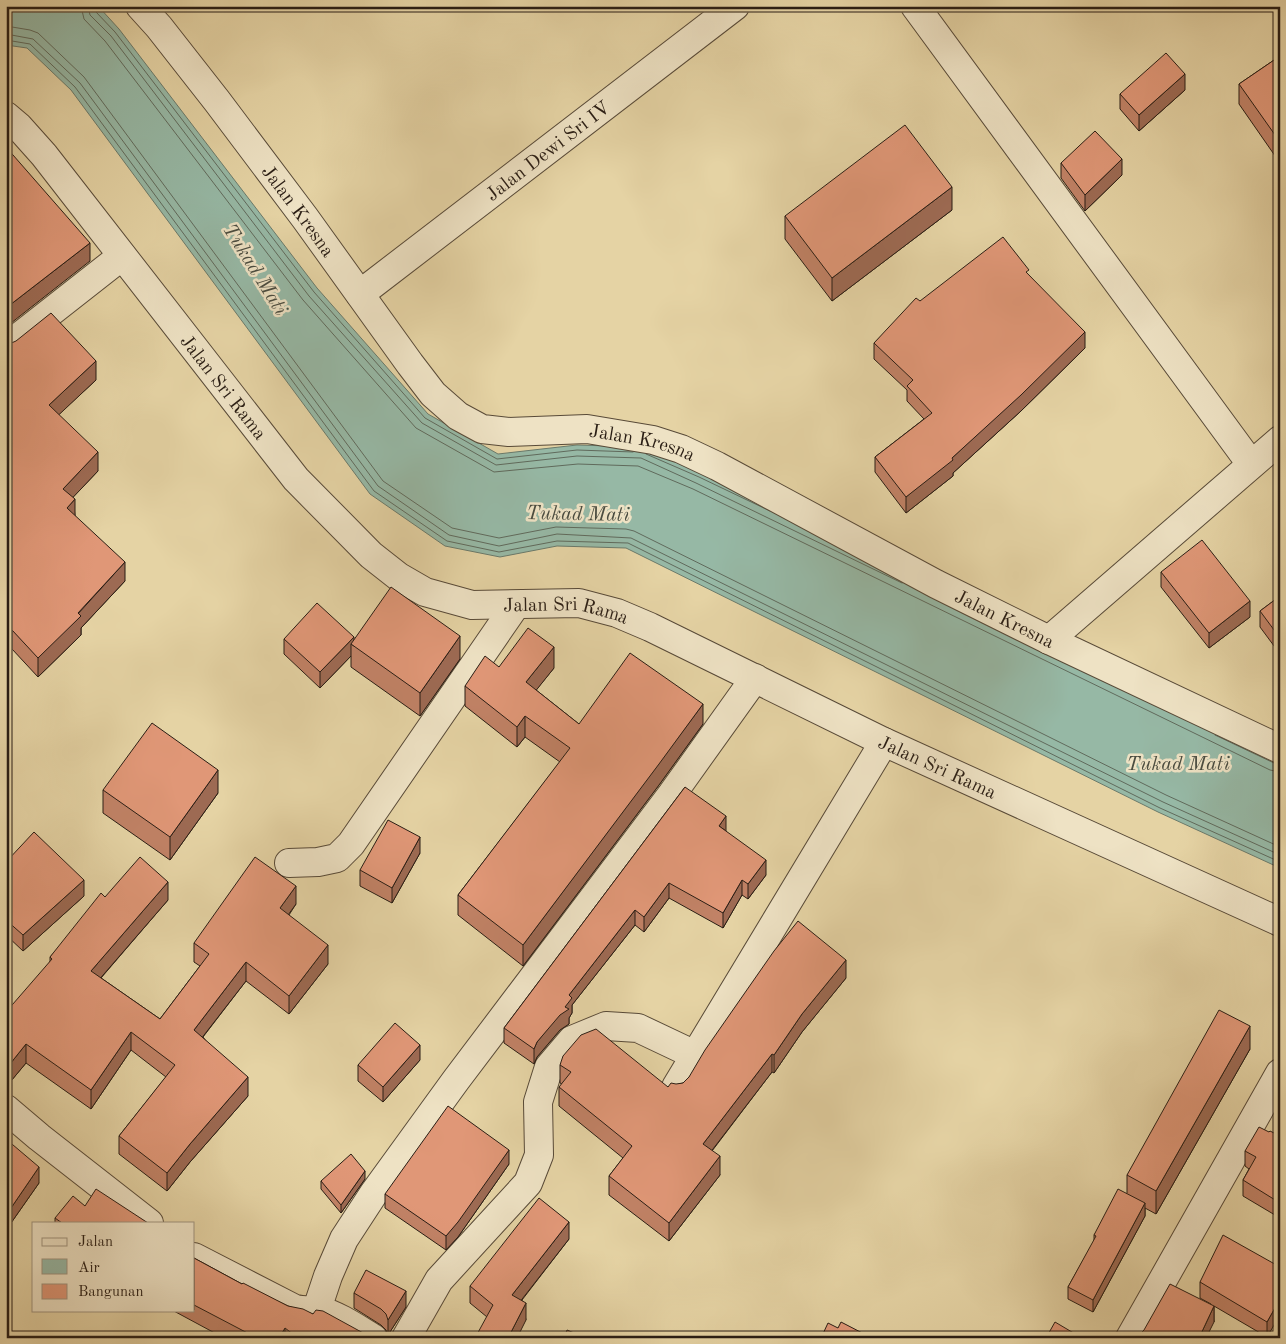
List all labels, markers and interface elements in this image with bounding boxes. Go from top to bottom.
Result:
street label: Jalan Dewi Sri IV [483,99,615,206]
street label: Jalan Kresna [257,163,337,262]
water label: Tukad Mati [218,221,290,320]
street label: Jalan Sri Rama [176,332,269,445]
street label: Jalan Kresna [587,423,698,466]
water label: Tukad Mati [526,504,630,526]
street label: Jalan Kresna [951,588,1057,653]
street label: Jalan Sri Rama [503,596,631,629]
street label: Jalan Sri Rama [875,734,999,804]
water label: Tukad Mati [1126,755,1230,775]
legend [32,1222,195,1312]
text: Jalan [78,1235,113,1250]
text: Air [78,1261,100,1276]
text: Bangunan [78,1285,144,1300]

